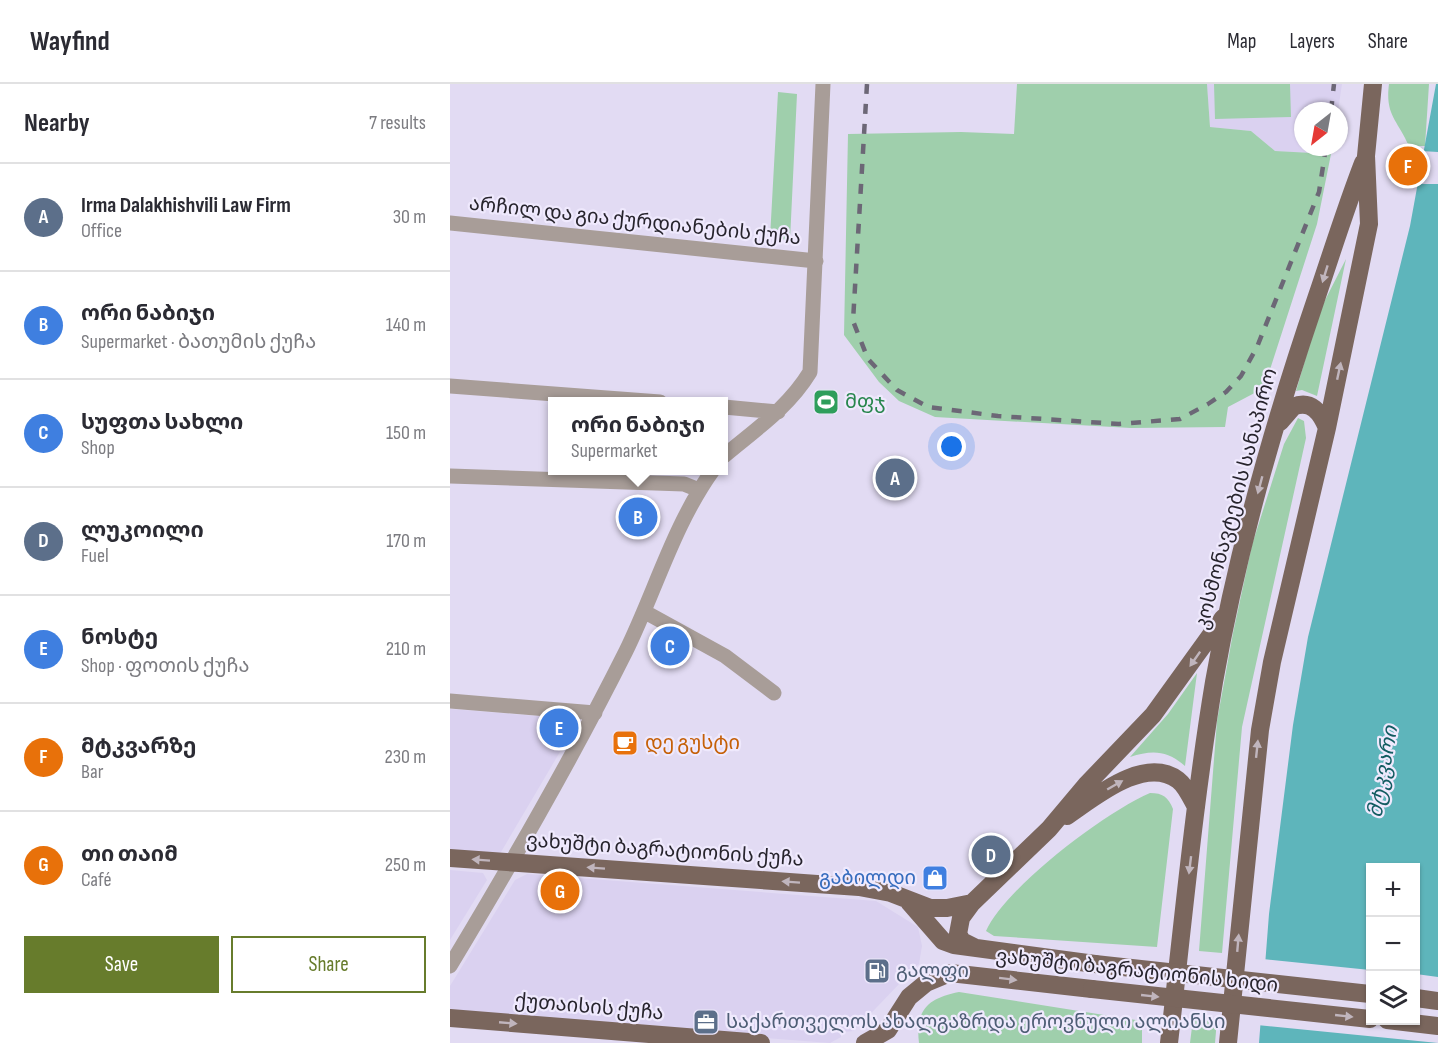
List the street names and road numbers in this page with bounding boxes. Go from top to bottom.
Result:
street label: არჩილ და გია ქურდიანების ქუჩა [468,192,802,250]
street label: კოსმონავტების სანაპირო [1190,366,1282,632]
street label: ვახუშტი ბაგრატიონის ქუჩა [526,828,804,872]
street label: ვახუშტი ბაგრატიონის ხიდი [995,944,1279,998]
street label: ქუთაისის ქუჩა [513,989,665,1025]

